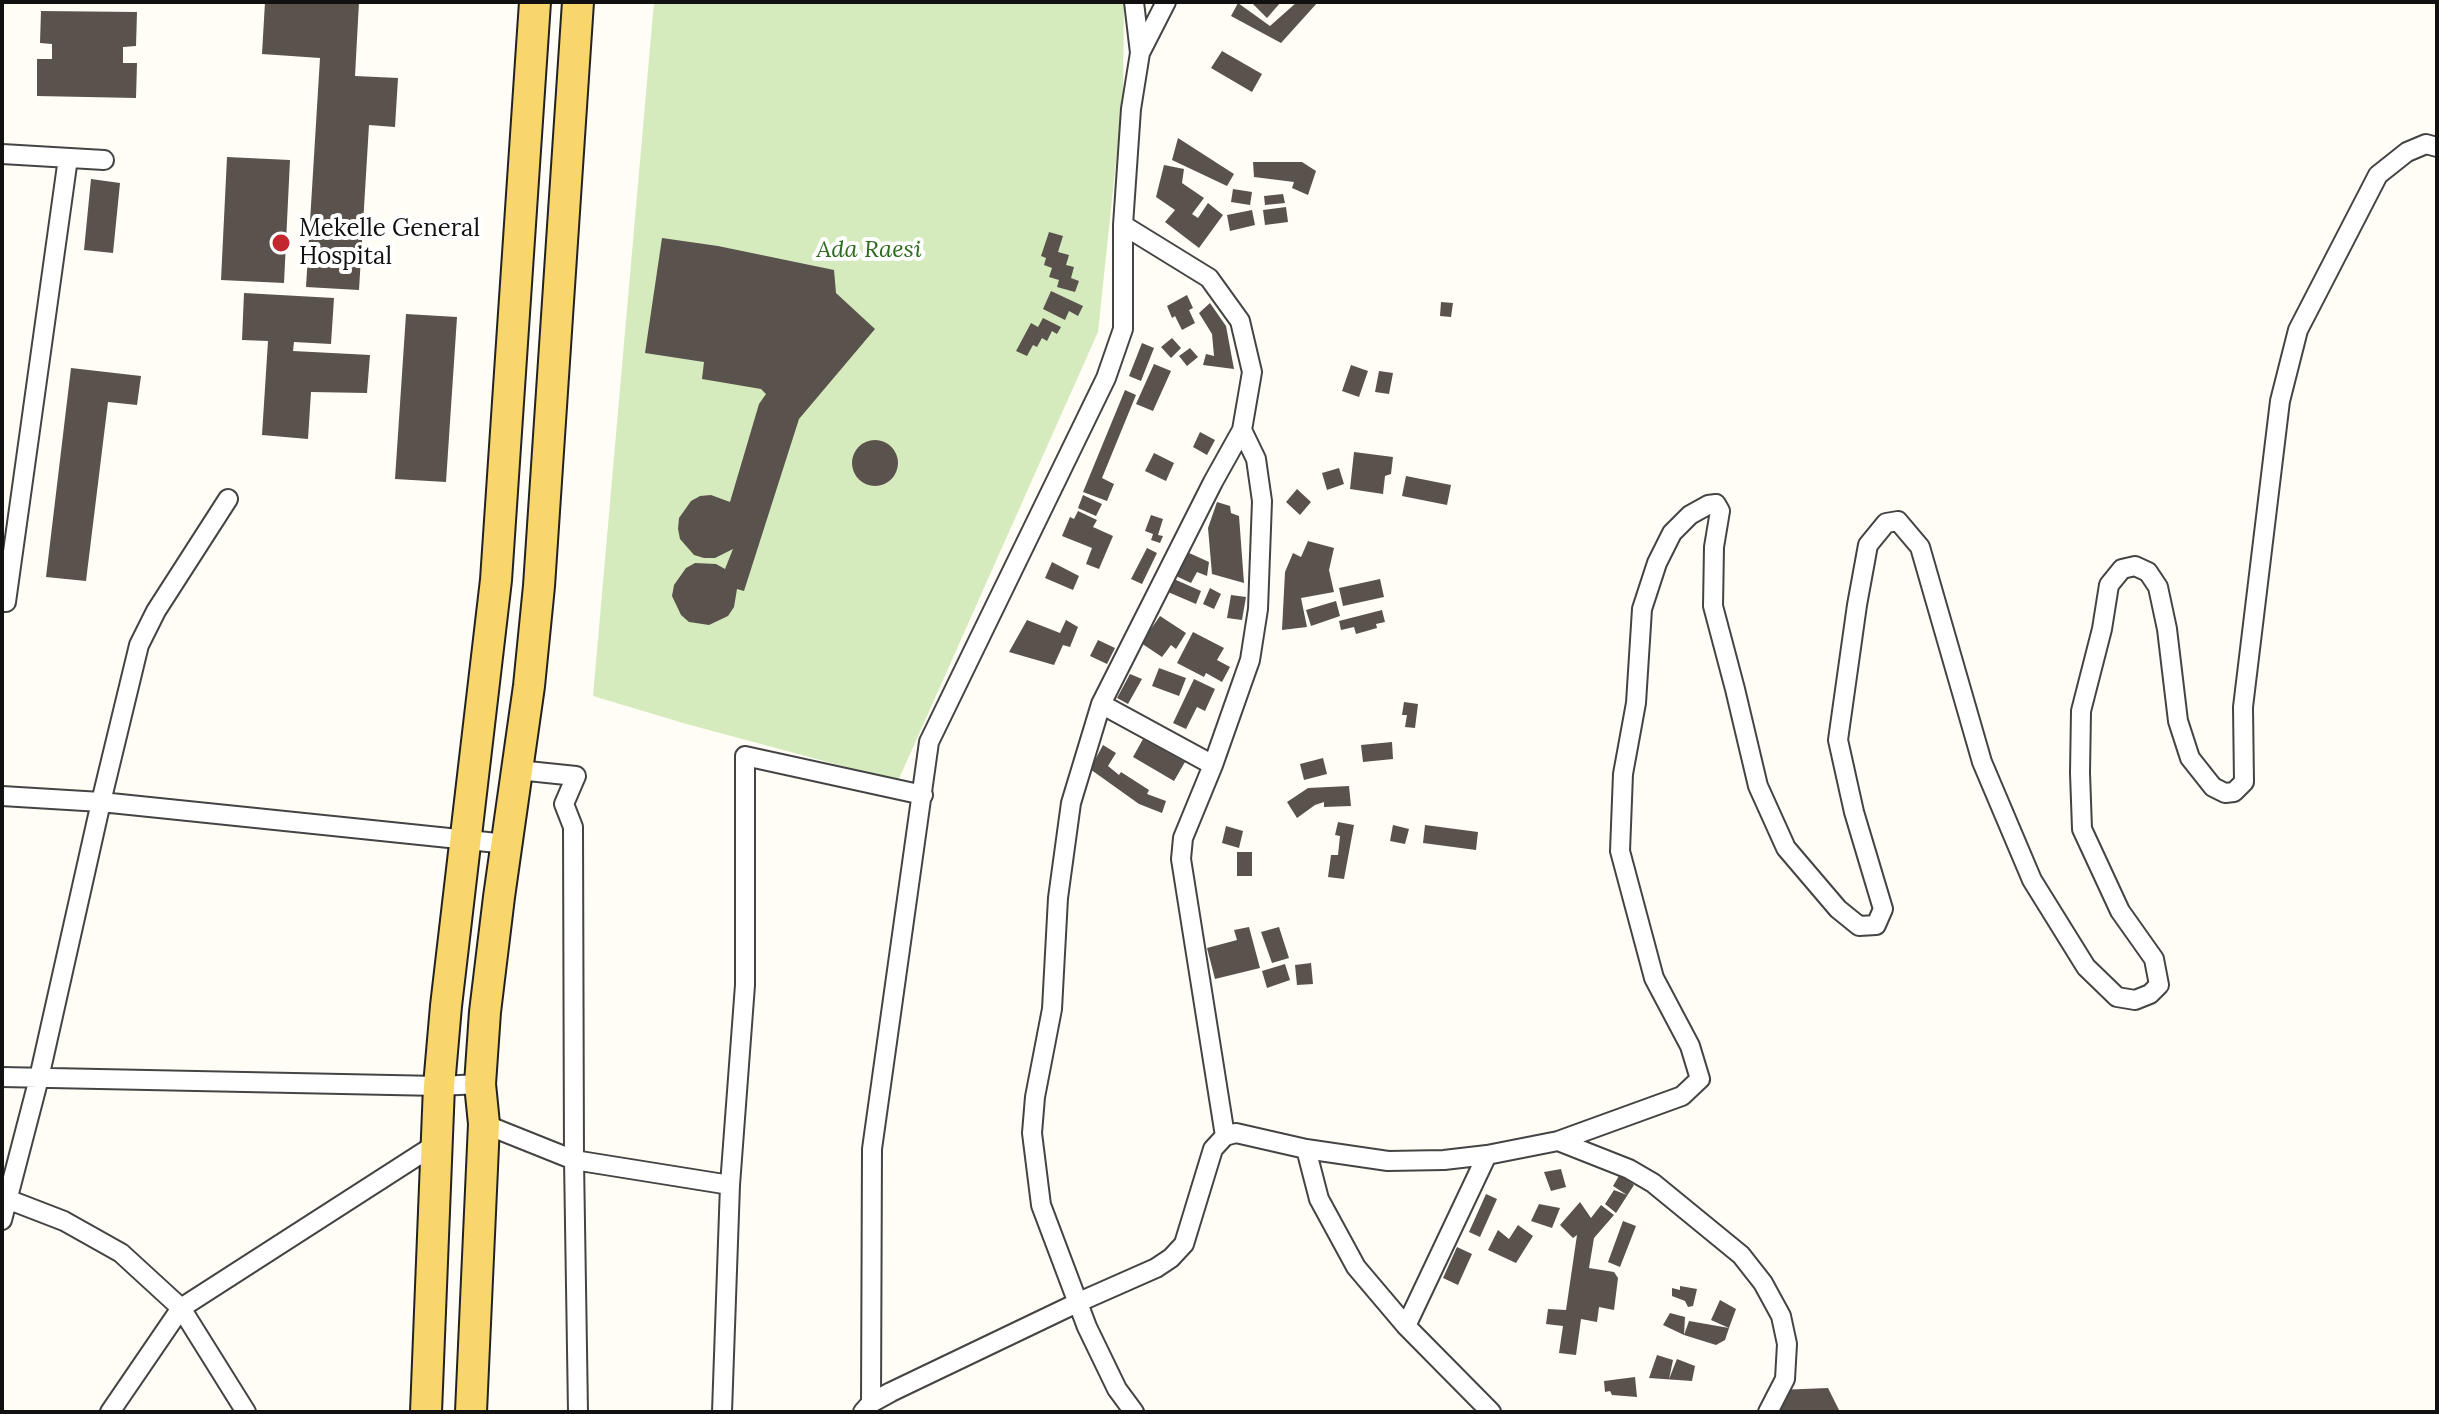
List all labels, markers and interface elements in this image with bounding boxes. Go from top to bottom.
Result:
place label: Mekelle General Hospital [299,215,480,271]
marker: Mekelle General Hospital [270,232,292,254]
park label: Ada Raesi [816,236,922,264]

